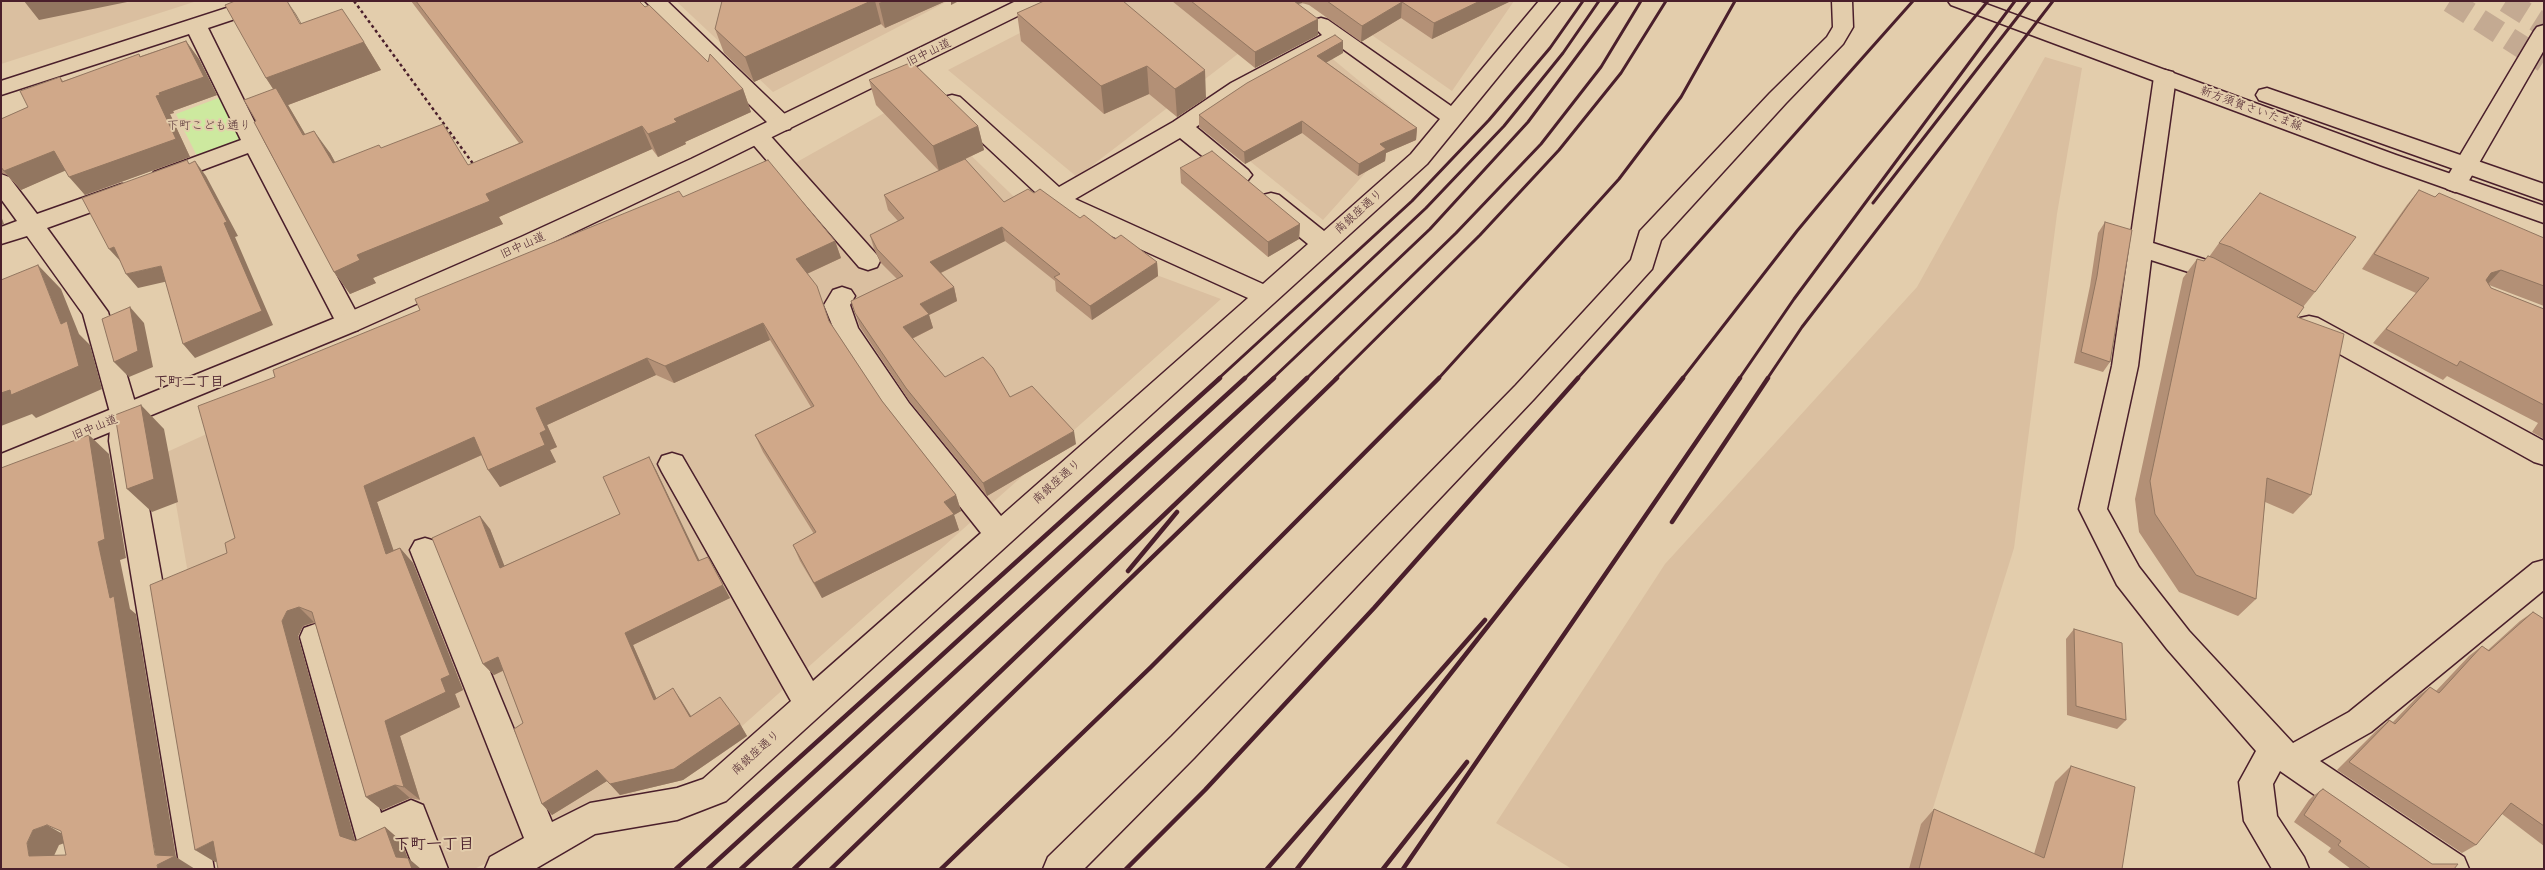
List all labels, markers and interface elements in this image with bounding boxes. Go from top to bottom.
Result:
street label: 旧中山道 [904,36,954,70]
street label: 新方須賀さいたま線 [2198,84,2304,134]
park label: 下町こども通り [167,119,251,133]
street label: 南銀座通り [1332,187,1386,237]
street label: 旧中山道 [498,230,548,262]
district label: 下町二丁目 [154,374,224,390]
street label: 旧中山道 [70,412,120,444]
street label: 南銀座通り [1030,457,1084,507]
street label: 南銀座通り [729,728,783,778]
district label: 下町一丁目 [394,835,474,855]

